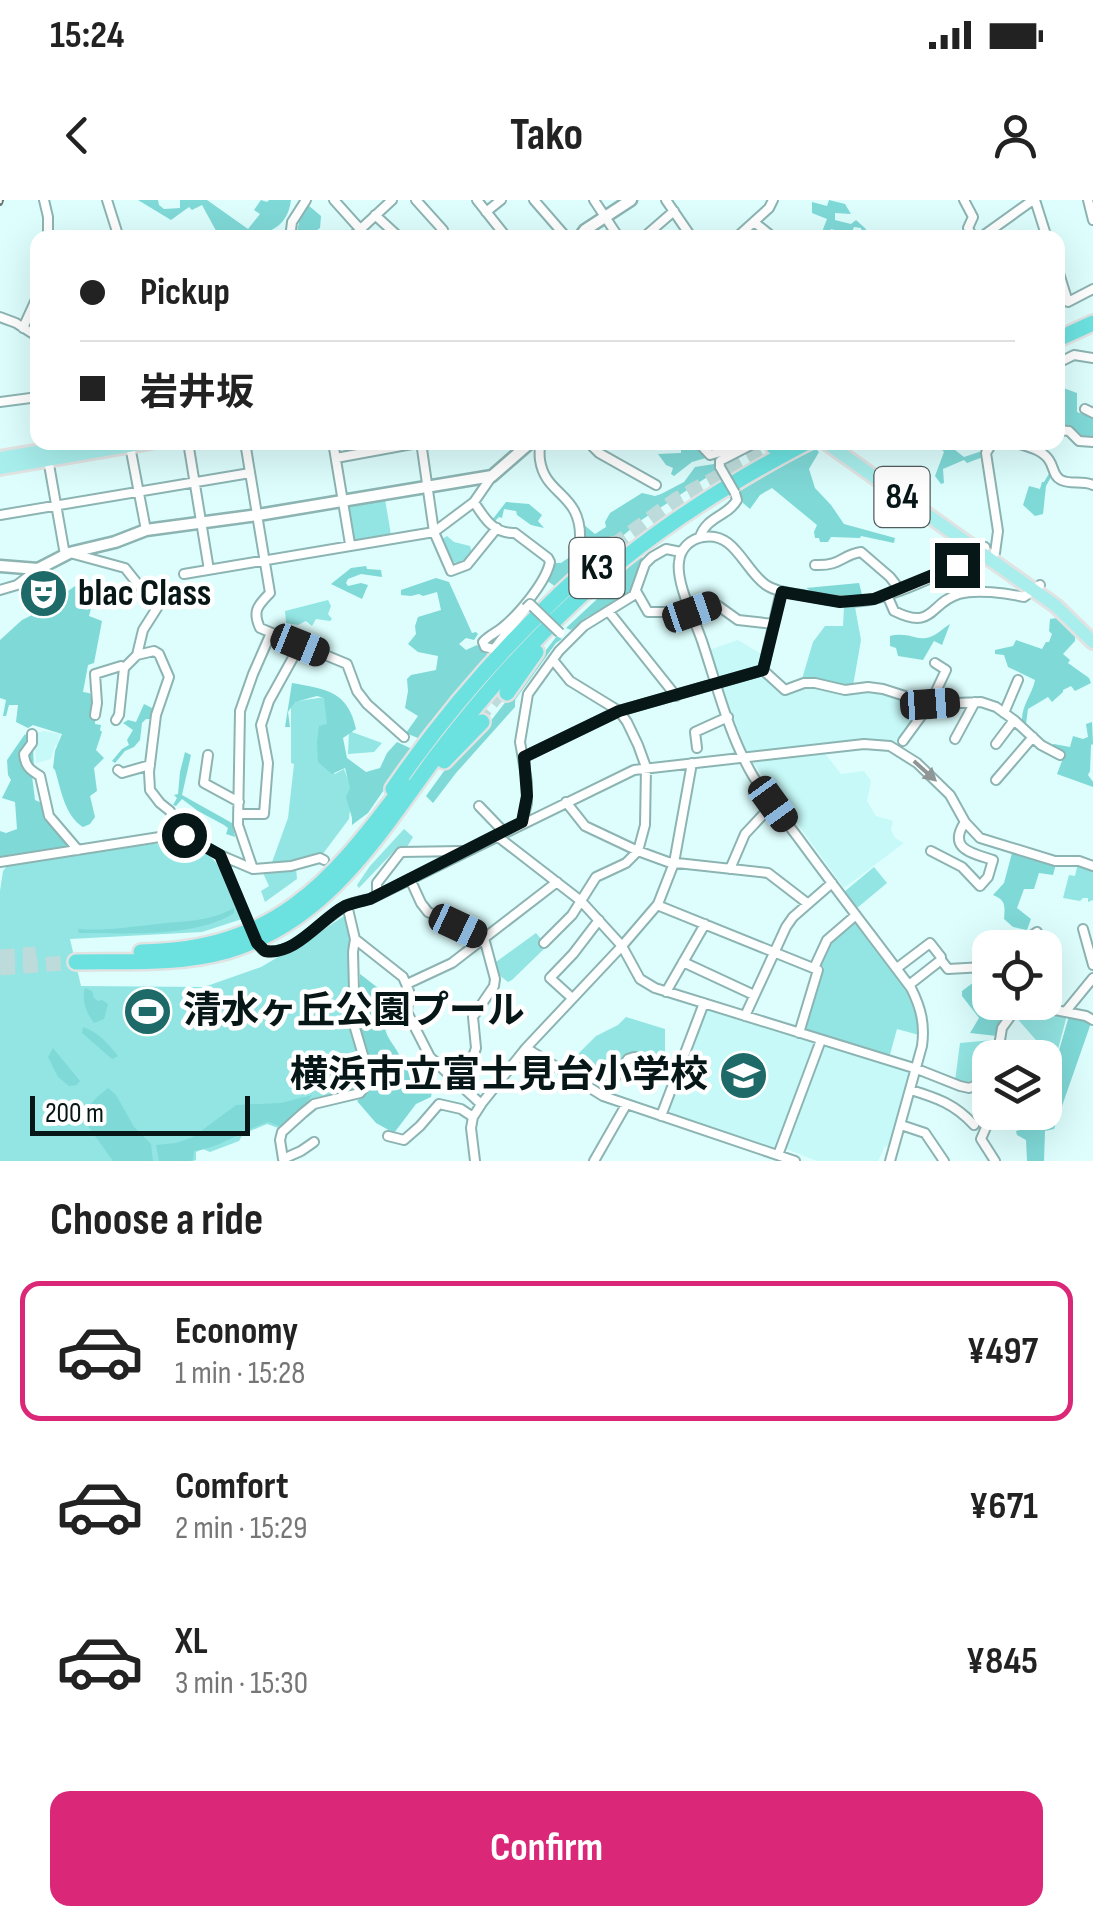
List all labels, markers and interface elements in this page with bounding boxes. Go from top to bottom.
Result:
text: 15:24 [50,13,124,58]
icon: back [50,108,105,163]
text: Tako [510,108,583,163]
icon: person [988,108,1043,163]
text: Pickup [140,270,230,315]
text: 岩井坂 [140,371,254,416]
road number: 84 [874,467,930,527]
road number: K3 [570,538,624,598]
route end [935,543,980,588]
theatre icon: blac Class [17,567,69,619]
place label: blac Class [78,571,211,616]
car [659,588,725,636]
car [267,620,333,670]
car [899,687,961,721]
one-way arrow [912,759,937,781]
car [743,771,803,837]
route start [162,813,207,858]
car [424,900,492,952]
map controls [972,930,1062,1130]
button: locate [972,930,1062,1020]
sports icon: 清水ヶ丘公園プール [122,985,174,1037]
place label: 清水ヶ丘公園プール [183,989,525,1034]
button: layers [972,1040,1062,1130]
school or university icon: 横浜市立富士見台小学校 [717,1049,769,1101]
place label: 横浜市立富士見台小学校 [290,1053,708,1098]
scale bar [30,1091,250,1136]
text: 200 m [45,1097,104,1130]
text: Choose a ride [50,1193,263,1248]
icon: car [55,1306,145,1396]
text: Economy [175,1309,298,1354]
text: ¥497 [967,1329,1038,1374]
text: 1 min · 15:28 [175,1354,305,1393]
icon: car [55,1461,145,1551]
text: Comfort [175,1464,289,1509]
text: ¥671 [969,1484,1038,1529]
text: 2 min · 15:29 [175,1509,307,1548]
icon: car [55,1616,145,1706]
text: XL [175,1619,208,1664]
text: ¥845 [966,1639,1038,1684]
text: 3 min · 15:30 [175,1664,308,1703]
button: Confirm [50,1791,1043,1906]

